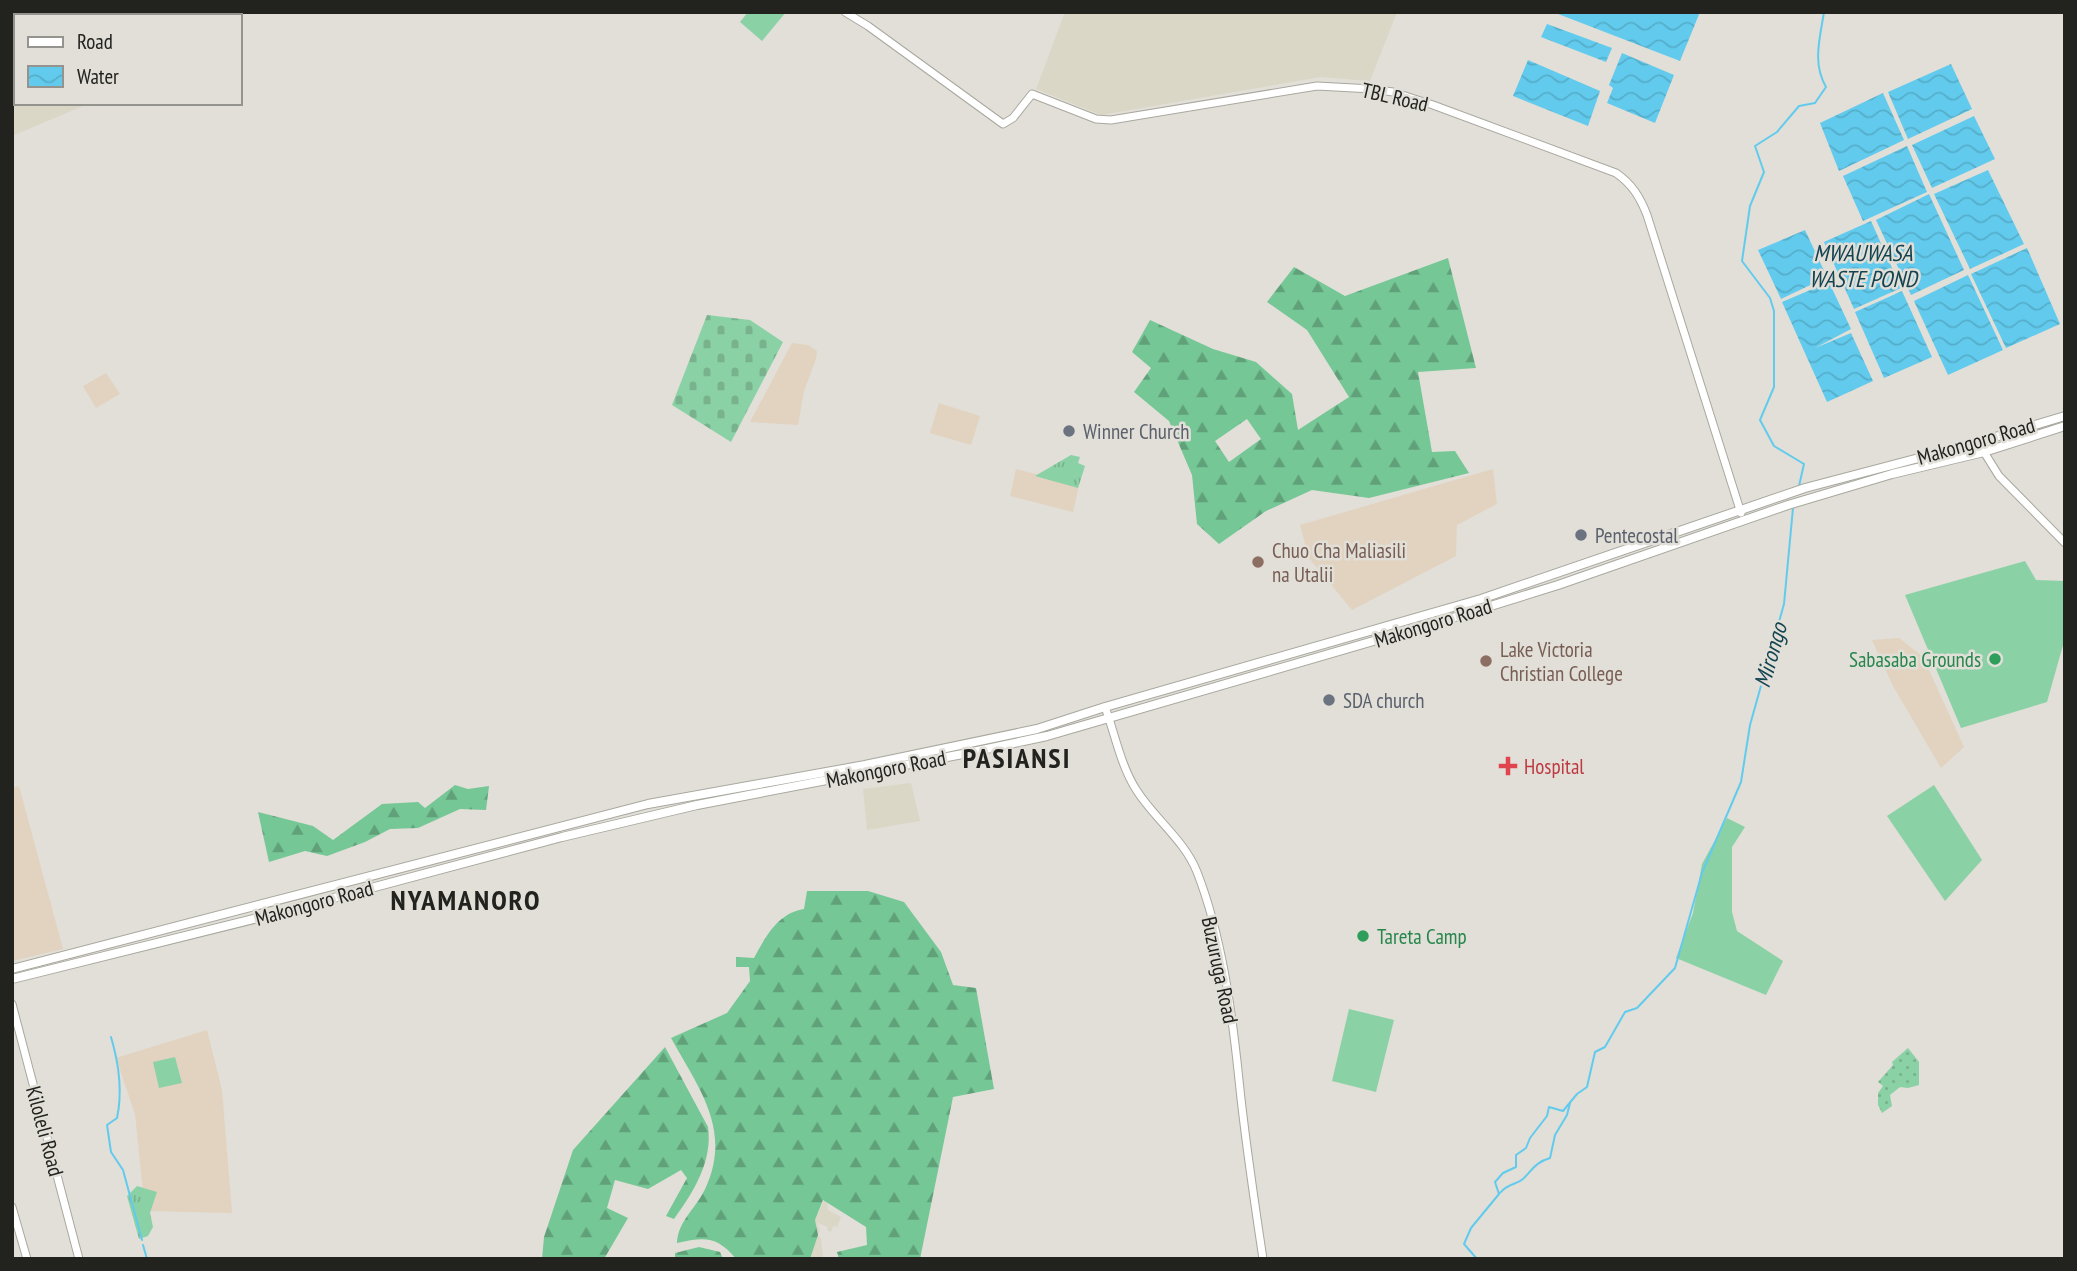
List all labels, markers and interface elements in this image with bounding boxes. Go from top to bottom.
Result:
legend [14,14,242,105]
text: Road [77,28,113,55]
text: Water [77,63,119,90]
street label: TBL Road [1359,76,1431,118]
water label: MWAUWASA WASTE POND [1809,238,1919,293]
street label: Makongoro Road [1914,411,2038,471]
place label: Winner Church [1083,418,1189,445]
marker: Winner Church [1061,423,1077,439]
place label: Pentecostal [1595,522,1678,549]
marker: Pentecostal [1573,527,1589,543]
place label: Chuo Cha Maliasili na Utalii [1272,537,1406,588]
marker: Chuo Cha Maliasili na Utalii [1250,554,1266,570]
street label: Makongoro Road [1371,592,1495,654]
water label: Mirongo [1747,617,1794,691]
place label: Lake Victoria Christian College [1500,636,1623,687]
place label: Sabasaba Grounds [1849,646,1981,673]
marker: Sabasaba Grounds [1987,651,2003,667]
marker: Lake Victoria Christian College [1478,653,1494,669]
place label: SDA church [1343,687,1425,714]
marker: SDA church [1321,692,1337,708]
district label: PASIANSI [963,739,1071,776]
street label: Makongoro Road [824,744,948,794]
place label: Hospital [1524,753,1584,780]
marker: Hospital [1498,756,1518,776]
street label: Makongoro Road [252,874,376,932]
district label: NYAMANORO [391,881,541,918]
street label: Buzuruga Road [1196,914,1244,1026]
place label: Tareta Camp [1377,923,1467,950]
marker: Tareta Camp [1355,928,1371,944]
street label: Kiloleli Road [20,1083,70,1179]

